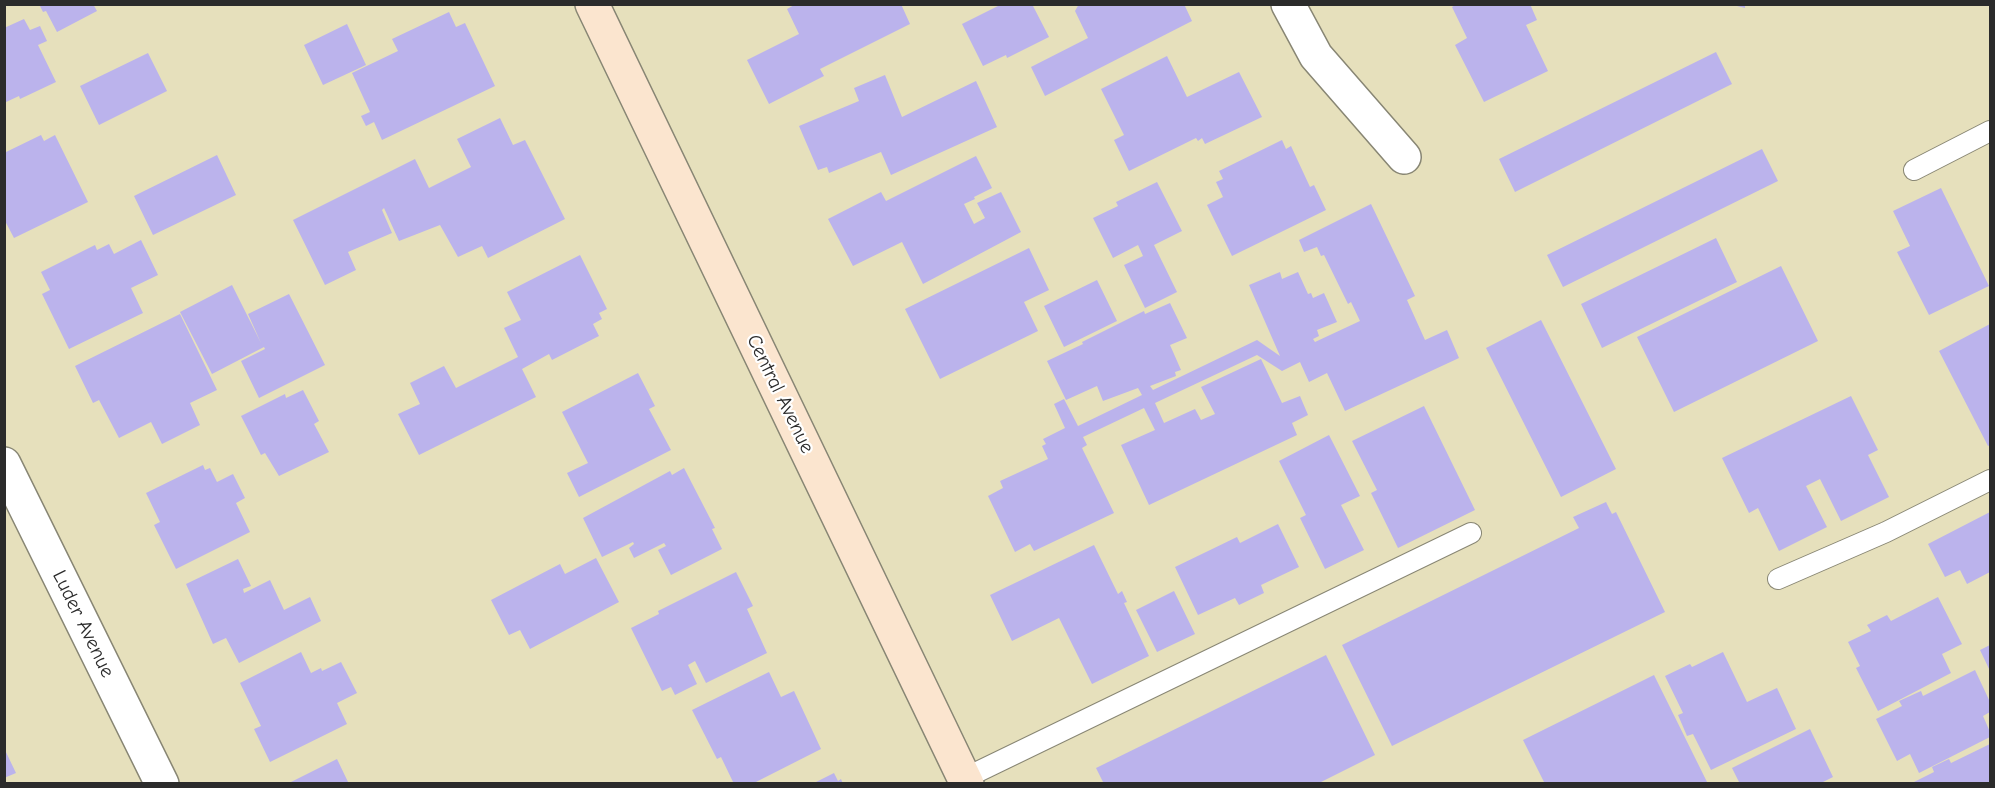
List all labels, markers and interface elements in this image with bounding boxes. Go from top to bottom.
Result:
street label: Central Avenue [741,331,819,457]
street label: Luder Avenue [47,567,119,681]

